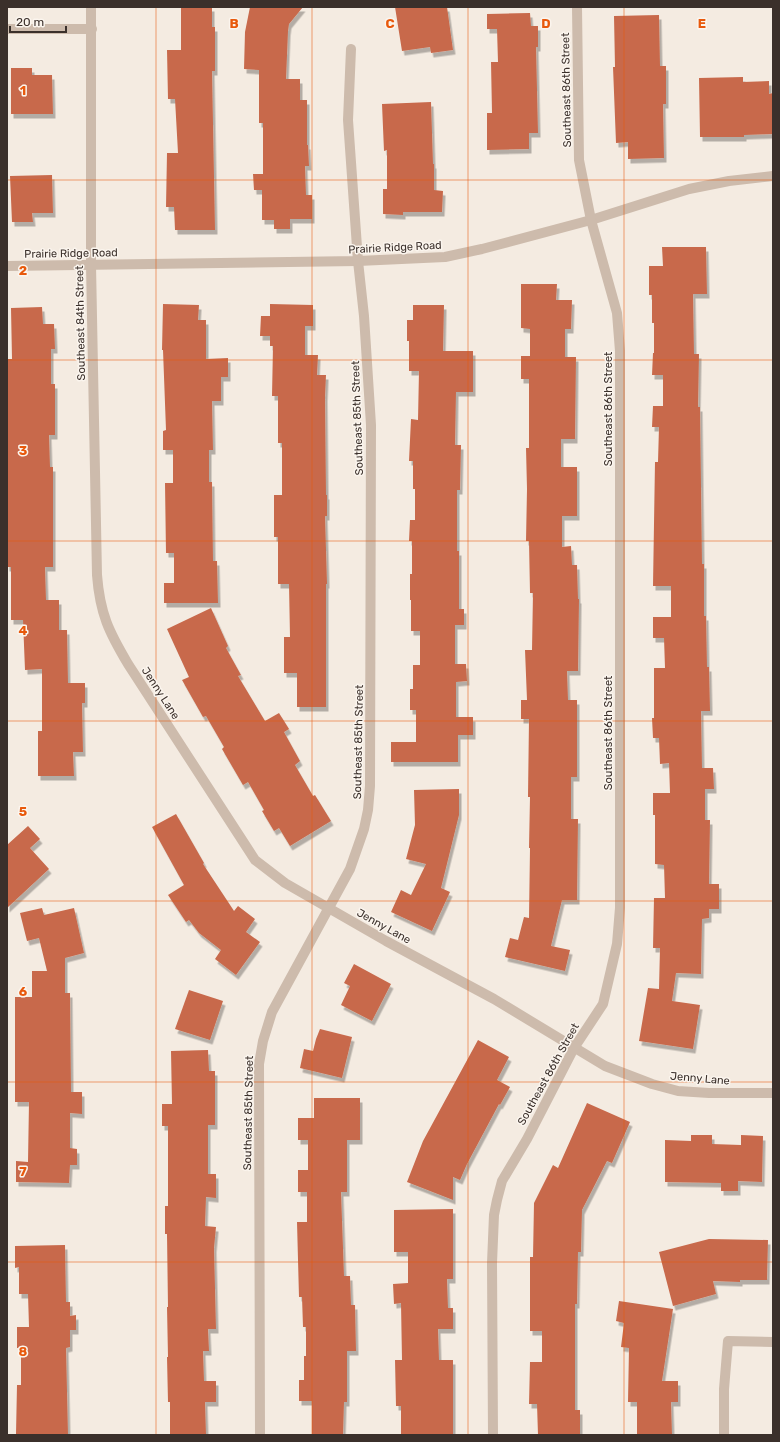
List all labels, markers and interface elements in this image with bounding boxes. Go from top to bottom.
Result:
scale bar [10,8,66,34]
text: 20 m [16,15,44,29]
text: B [229,16,239,31]
text: C [385,16,395,31]
text: D [541,16,551,31]
text: E [698,16,706,31]
street label: Southeast 86th Street [559,32,574,147]
text: 1 [20,83,26,98]
street label: Prairie Ridge Road [348,239,442,256]
street label: Prairie Ridge Road [24,246,118,261]
text: 2 [19,263,27,278]
street label: Southeast 84th Street [73,265,88,381]
street label: Southeast 86th Street [602,351,615,466]
street label: Southeast 85th Street [349,360,366,475]
text: 3 [19,443,28,458]
text: 4 [19,623,28,638]
street label: Jenny Lane [139,665,182,722]
street label: Southeast 86th Street [602,675,615,790]
street label: Southeast 85th Street [351,684,366,799]
text: 5 [19,804,27,819]
street label: Jenny Lane [354,906,413,947]
text: 6 [19,984,28,999]
street label: Southeast 86th Street [515,1020,582,1128]
street label: Southeast 85th Street [241,1055,256,1170]
street label: Jenny Lane [670,1069,730,1088]
text: 7 [19,1164,27,1179]
text: 8 [19,1344,28,1359]

